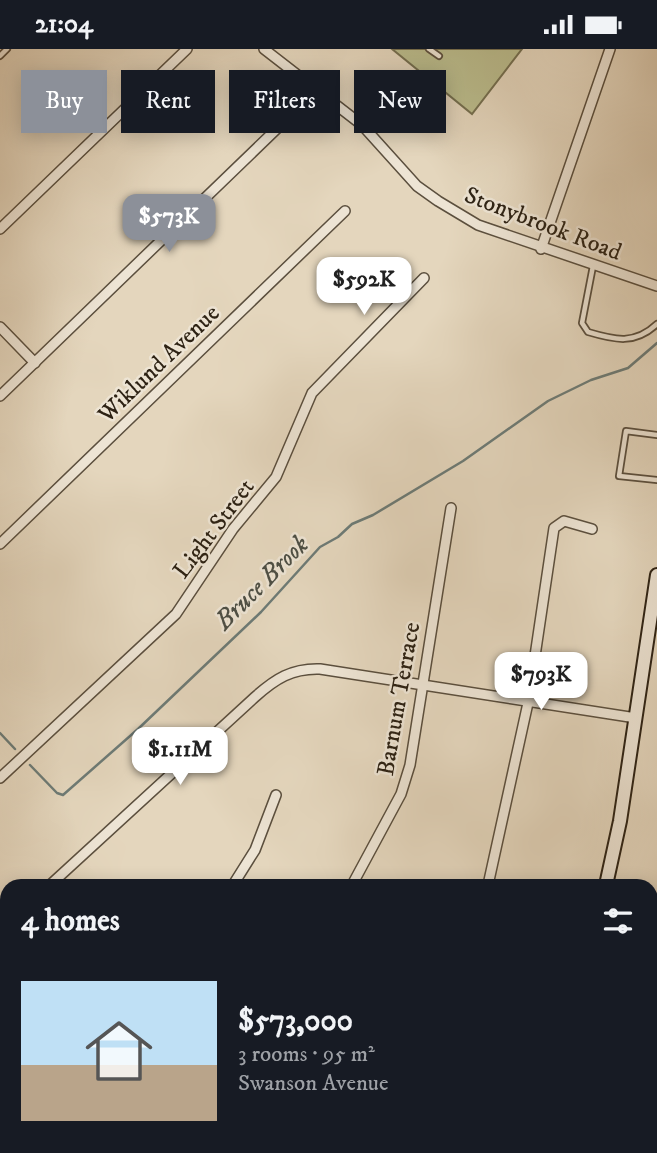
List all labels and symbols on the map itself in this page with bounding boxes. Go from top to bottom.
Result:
street label: Stonybrook Road [460,180,626,268]
pin: $573K [120,195,218,254]
pin: $592K [315,257,413,317]
street label: Wiklund Avenue [91,298,226,430]
street label: Light Street [167,473,261,585]
water label: Bruce Brook [207,529,316,638]
street label: Barnum Terrace [371,620,427,778]
pin: $793K [492,653,590,712]
pin: $1.11M [123,727,237,787]

